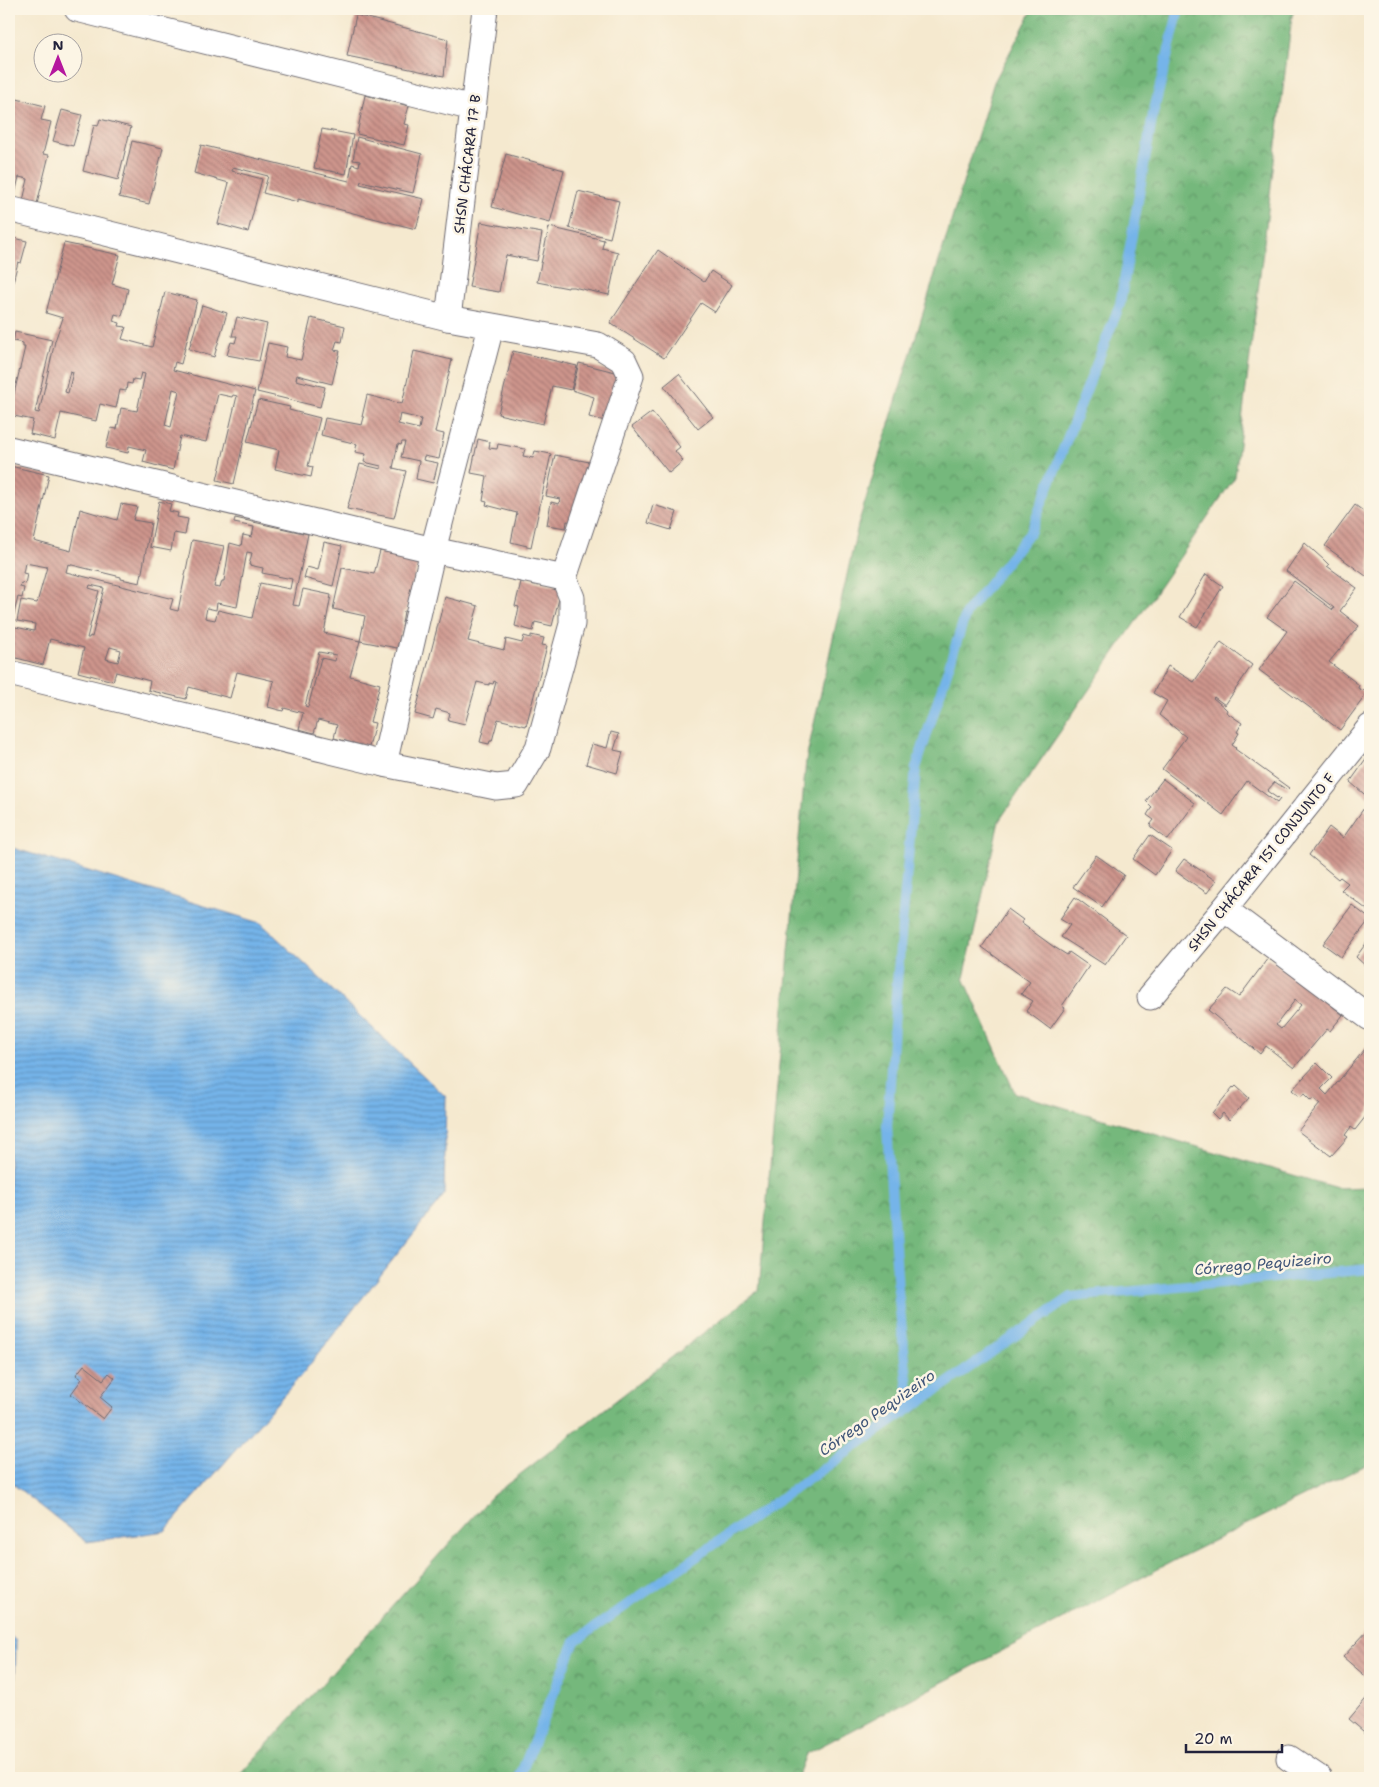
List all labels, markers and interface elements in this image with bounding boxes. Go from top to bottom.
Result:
north arrow [32,32,82,82]
text: N [52,36,64,54]
street label: SHSN CHÁCARA 17 B [450,93,484,235]
street label: SHSN CHÁCARA 151 CONJUNTO F [1184,769,1339,955]
water label: Córrego Pequizeiro [1193,1248,1333,1280]
water label: Córrego Pequizeiro [815,1365,939,1461]
scale bar [1186,1722,1283,1754]
text: 20 m [1194,1729,1233,1749]

